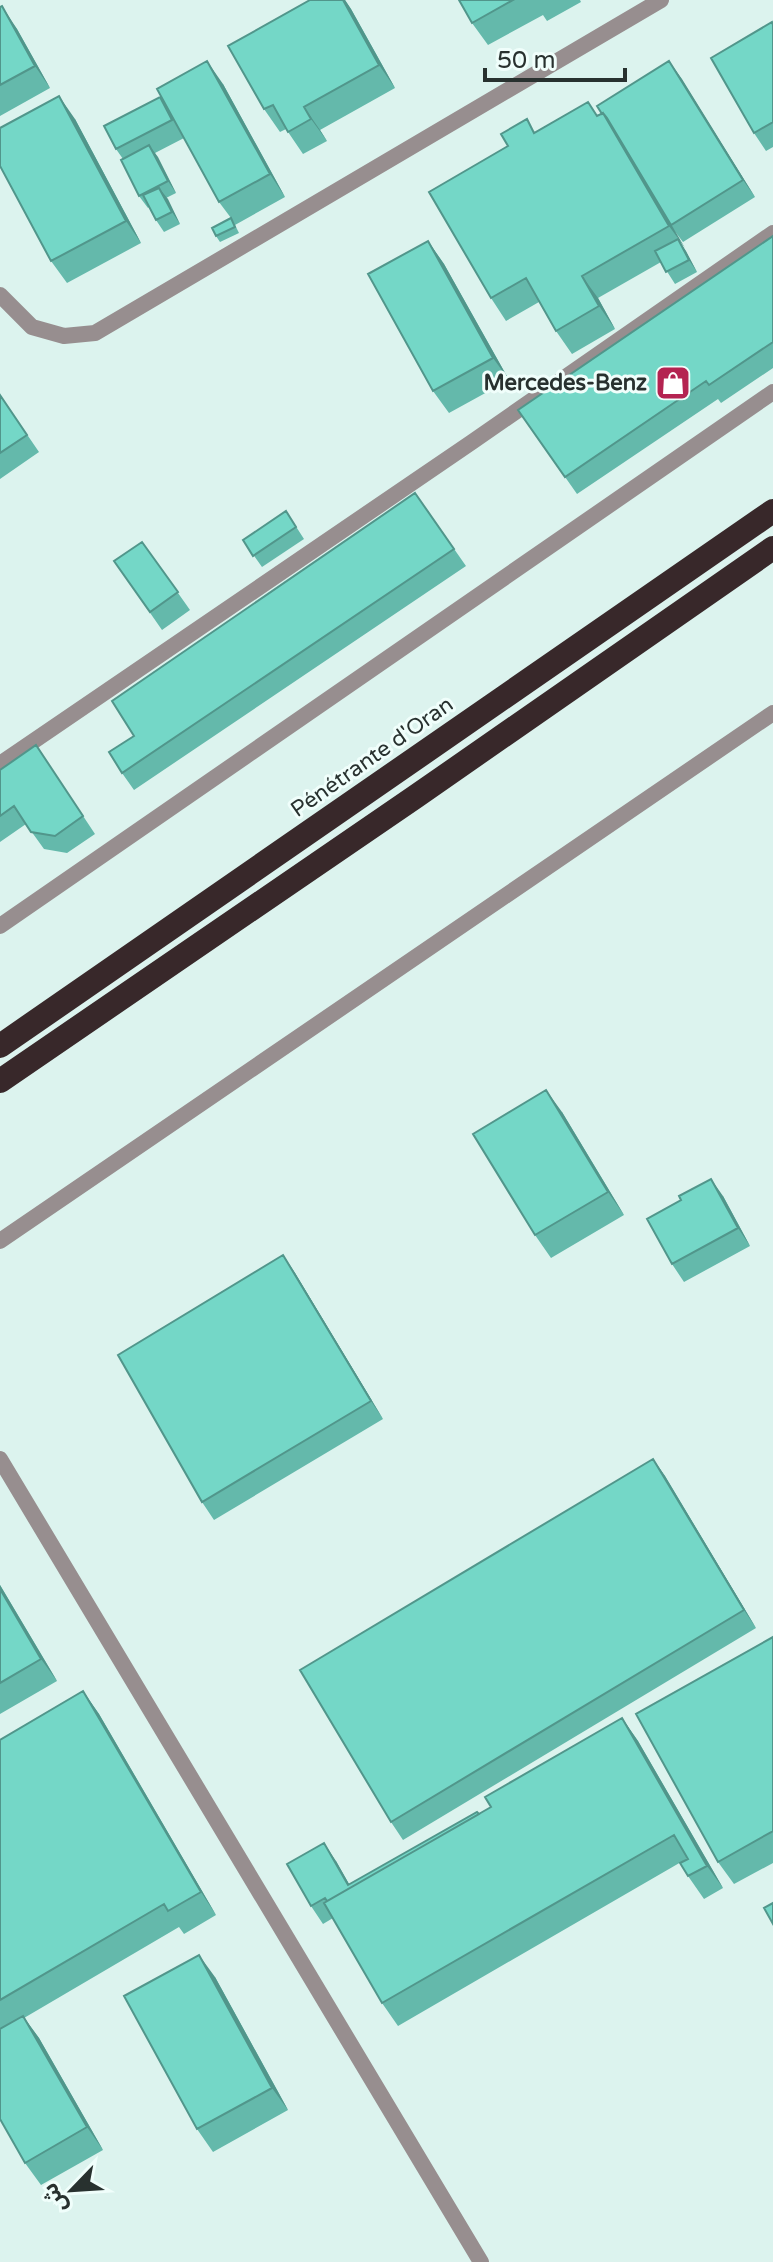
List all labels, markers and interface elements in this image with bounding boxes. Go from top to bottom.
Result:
scale bar [485,32,625,82]
text: 50 m [497,46,555,75]
shop icon: Mercedes-Benz [654,364,692,402]
place label: Mercedes-Benz [484,370,647,396]
street label: Pénétrante d'Oran [286,691,458,823]
north arrow [32,2150,112,2230]
text: ش [37,2179,73,2217]

